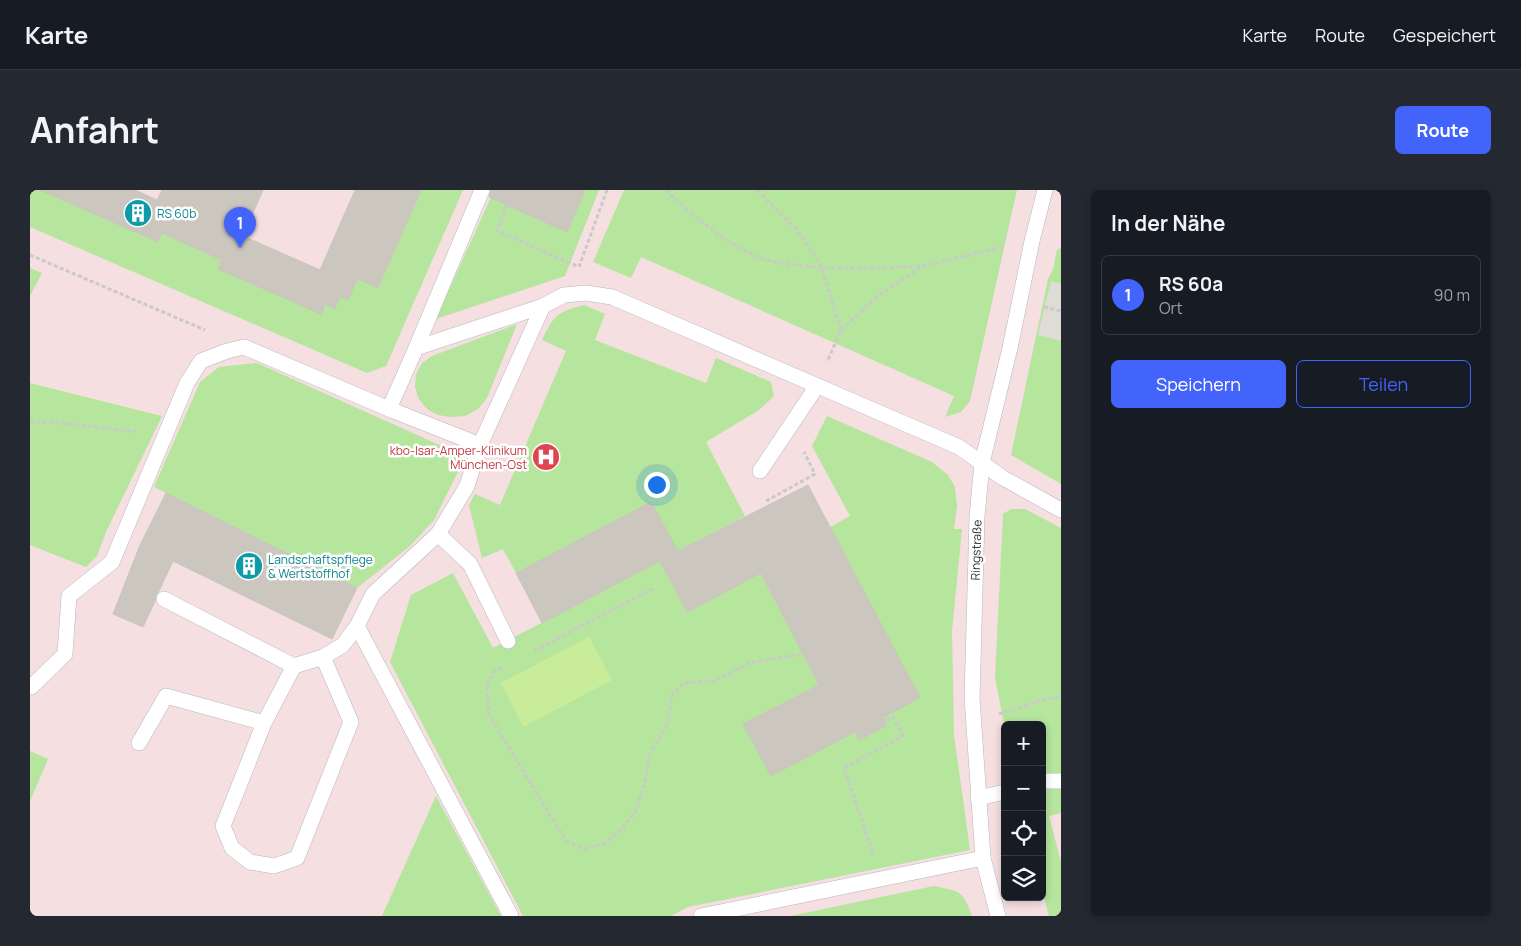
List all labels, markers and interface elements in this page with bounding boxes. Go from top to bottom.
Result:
text: Karte [25,18,88,51]
text: Karte [1242,23,1287,47]
text: Route [1315,23,1365,47]
text: Gespeichert [1393,23,1496,47]
text: Anfahrt [30,106,159,154]
button: Route [1395,106,1491,154]
building icon: RS 60b [123,198,153,228]
place label: RS 60b [157,205,196,222]
pin: 1 [224,207,256,248]
text: In der Nähe [1111,209,1225,237]
text: RS 60a [1159,271,1223,297]
text: 1 [1124,284,1132,306]
text: 90 m [1434,284,1470,306]
text: Ort [1159,297,1183,319]
button: Speichern [1111,360,1286,408]
button: Teilen [1296,360,1471,408]
place label: kbo-Isar-Amper-Klinikum München-Ost [390,442,527,473]
hospital icon: kbo-Isar-Amper-Klinikum München-Ost [531,442,561,472]
your location [644,472,670,498]
street label: Ringstraße [966,519,986,581]
building icon: Landschaftspflege & Wertstoffhof [234,551,264,581]
place label: Landschaftspflege & Wertstoffhof [268,551,373,582]
map controls [1001,721,1046,901]
button: + [1001,721,1046,766]
button: − [1001,766,1046,811]
button: locate [1001,811,1046,856]
button: layers [1001,856,1046,901]

